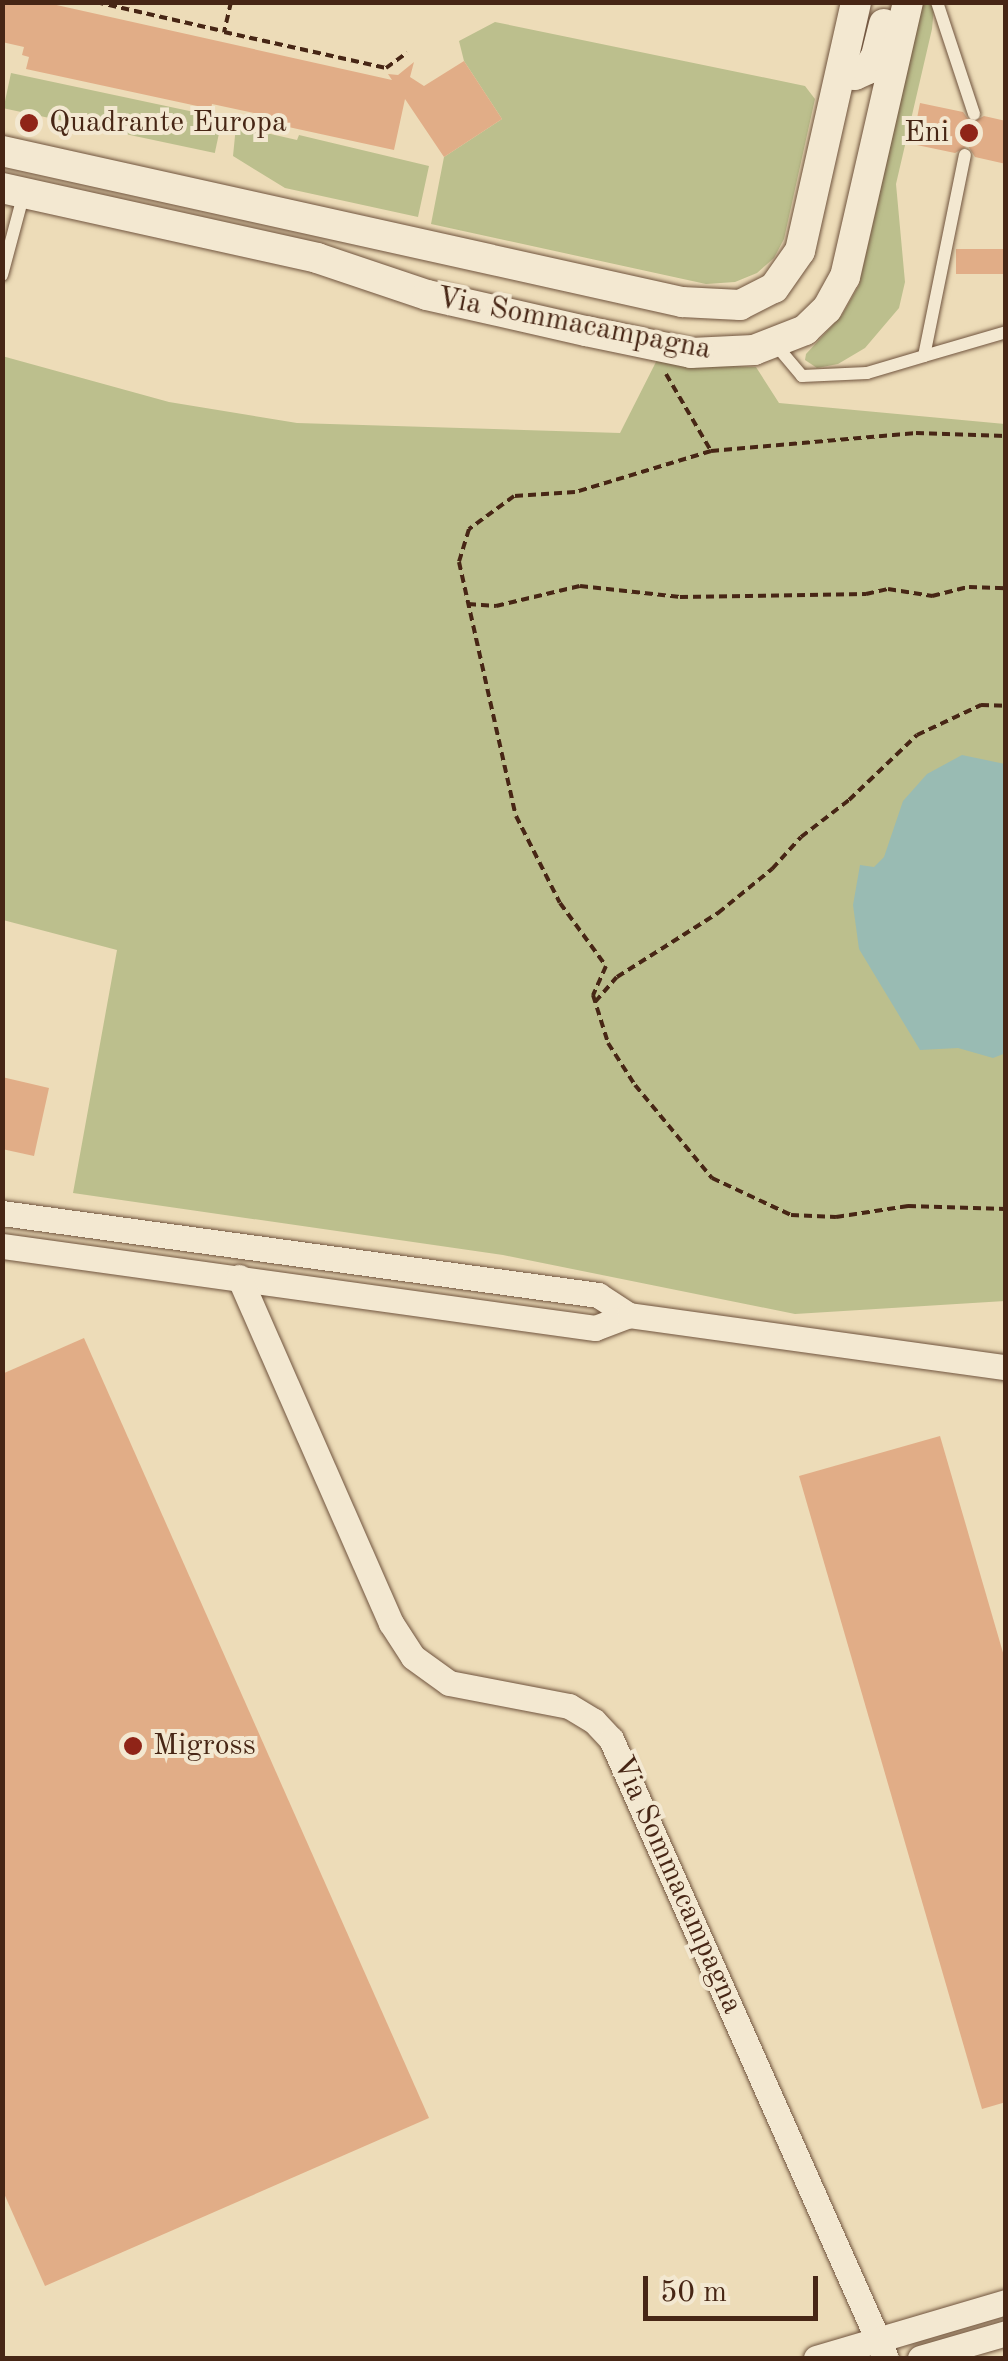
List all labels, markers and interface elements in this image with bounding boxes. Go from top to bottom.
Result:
place label: Quadrante Europa [49,105,287,141]
marker: Quadrante Europa [18,112,40,134]
place label: Eni [904,115,949,151]
marker: Eni [958,122,980,144]
street label: Via Sommacampagna [434,280,714,368]
place label: Migross [153,1728,256,1764]
marker: Migross [122,1735,144,1757]
street label: Via Sommacampagna [604,1751,750,2019]
scale bar [648,2256,823,2318]
text: 50 m [660,2278,727,2308]

